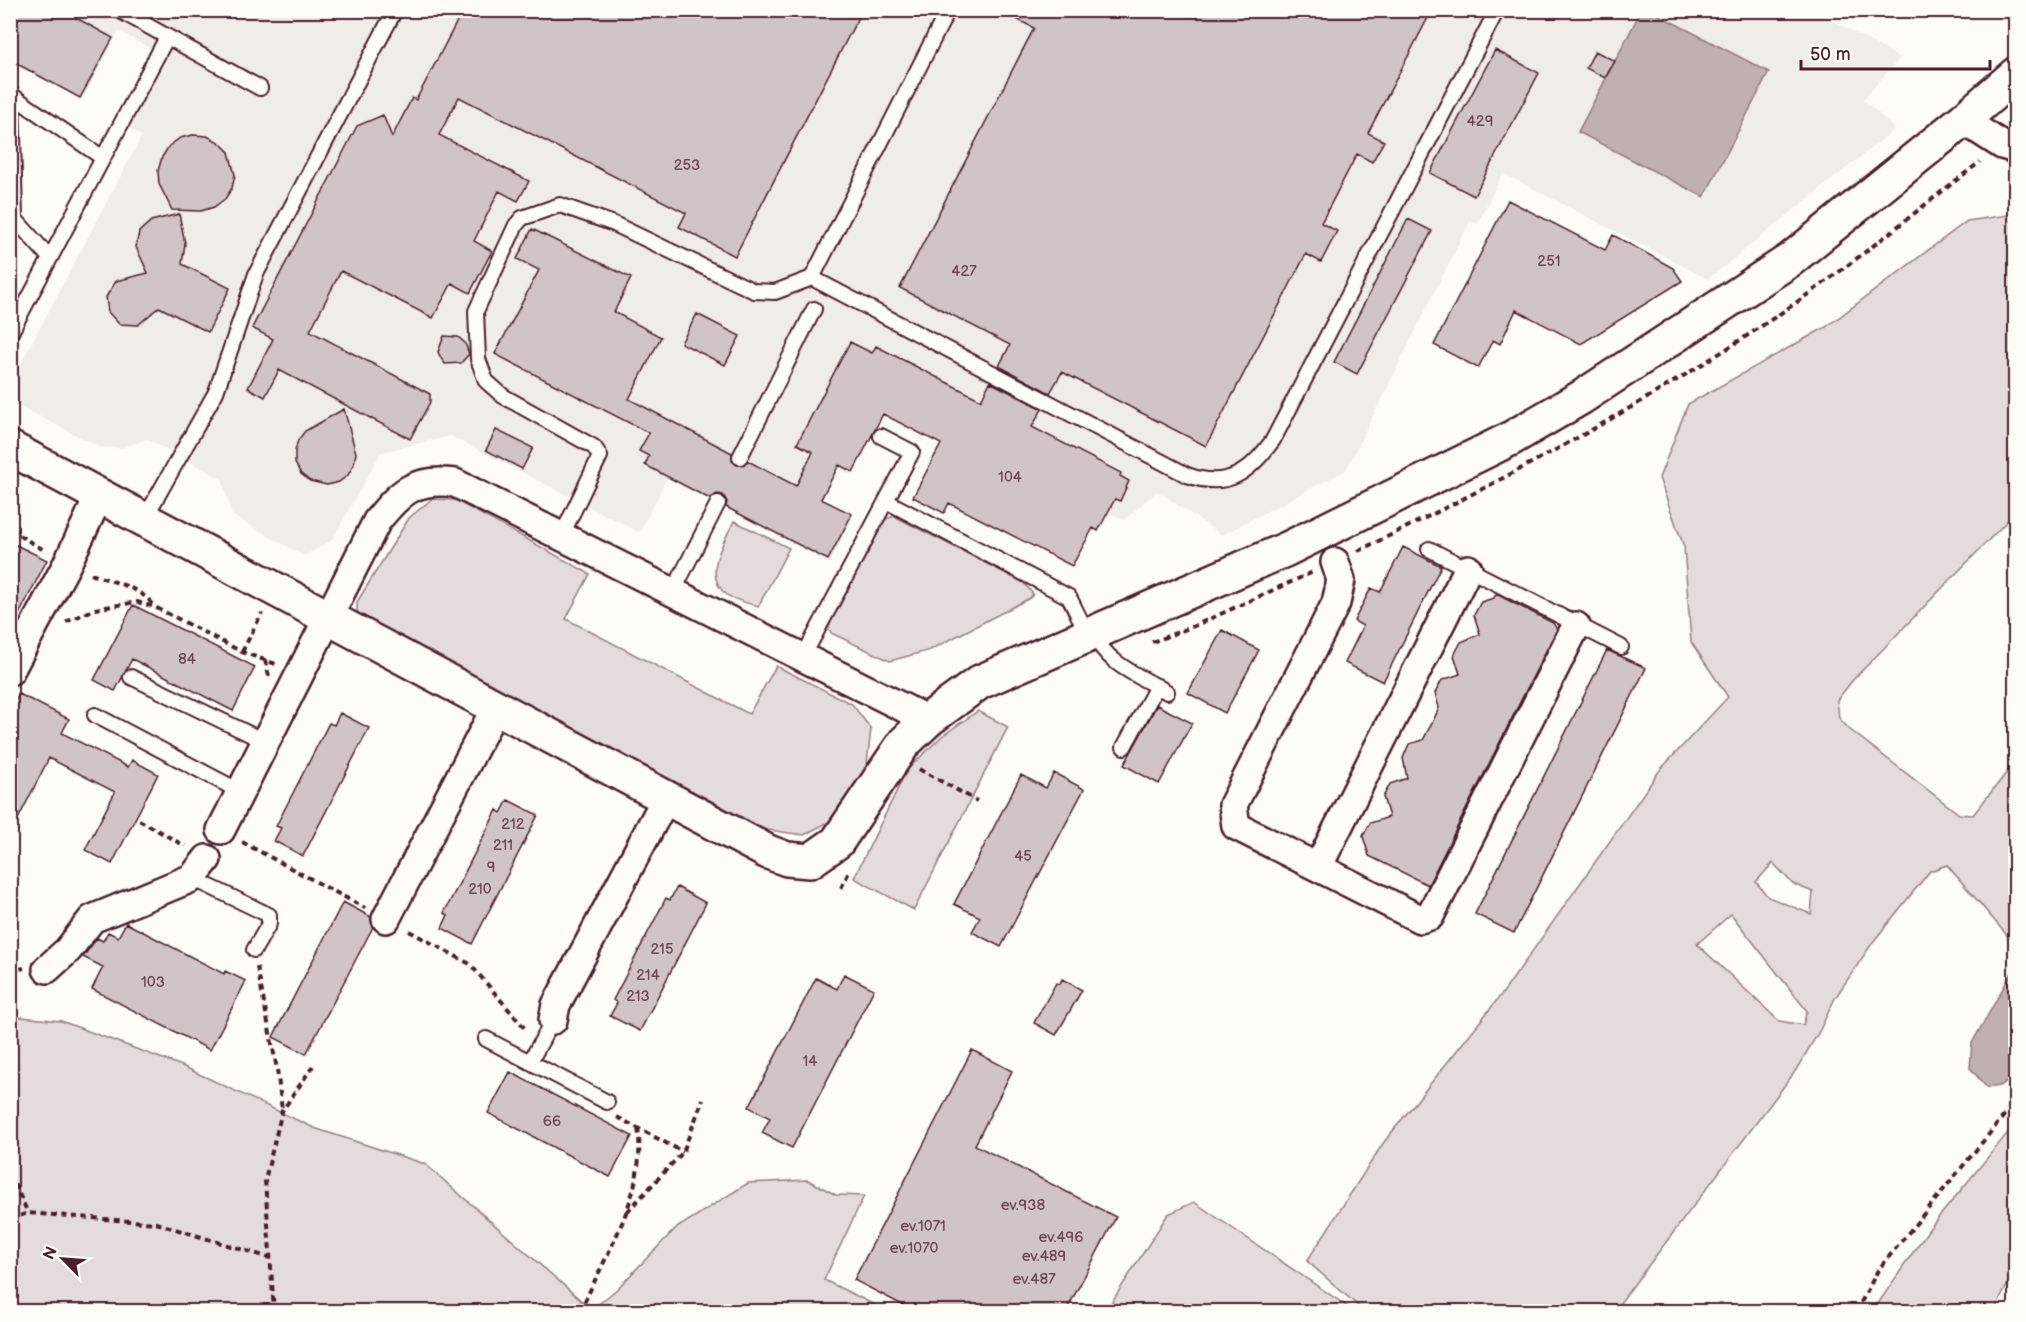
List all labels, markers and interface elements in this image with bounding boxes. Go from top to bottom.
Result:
scale bar [1801,33,1990,71]
text: 50 m [1810,44,1851,65]
house number: 429 [1467,112,1493,131]
house number: 253 [674,156,700,175]
house number: 251 [1537,252,1561,271]
house number: 427 [951,262,977,281]
house number: 104 [998,468,1022,487]
house number: 84 [178,650,196,669]
house number: 212 [501,815,525,834]
house number: 211 [493,836,513,855]
house number: 45 [1014,847,1032,866]
house number: 9 [487,858,495,877]
house number: 210 [468,880,492,899]
house number: 215 [650,940,674,959]
house number: 214 [636,966,660,985]
house number: 103 [141,973,165,992]
house number: 213 [626,987,650,1006]
house number: 14 [803,1052,817,1071]
house number: 66 [543,1112,561,1131]
house number: ev.938 [1001,1196,1046,1215]
house number: ev.1071 [900,1217,946,1236]
house number: ev.496 [1039,1228,1083,1247]
north arrow [33,1229,93,1289]
house number: ev.1070 [890,1239,939,1258]
text: N [40,1244,62,1263]
house number: ev.489 [1022,1247,1066,1266]
house number: ev.487 [1012,1270,1056,1289]

